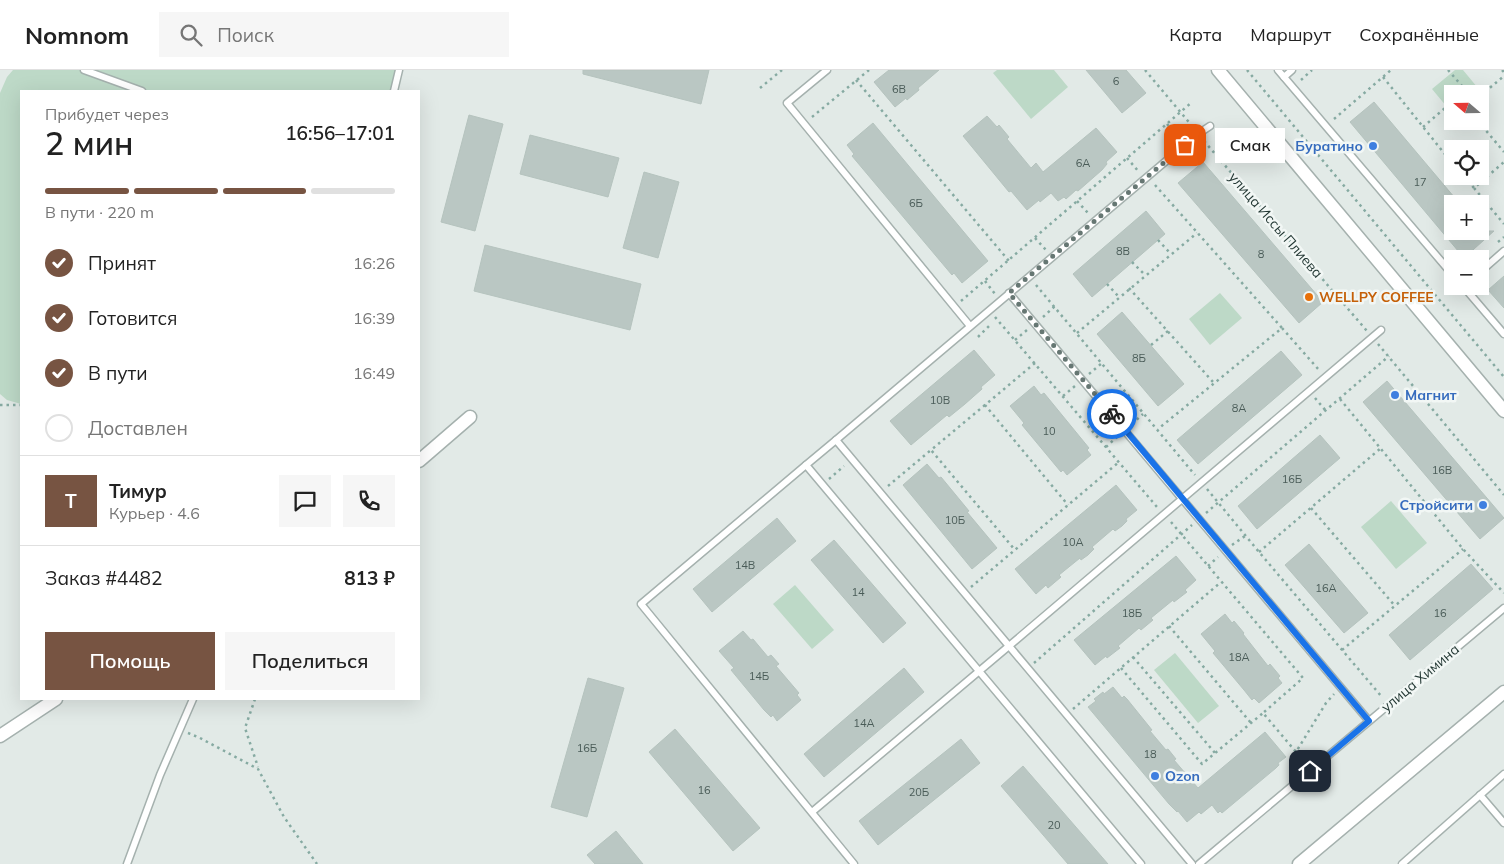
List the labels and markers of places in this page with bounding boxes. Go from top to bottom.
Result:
pin [1164,124,1206,166]
callout: Смак [1215,128,1285,162]
place label: Буратино [1295,137,1363,155]
marker: Буратино [1367,140,1379,152]
place label: WELLPY COFFEE [1319,288,1434,306]
marker: WELLPY COFFEE [1303,291,1315,303]
place label: Магнит [1405,386,1457,404]
marker: Магнит [1389,389,1401,401]
place label: Стройсити [1399,496,1473,514]
marker: Стройсити [1477,499,1489,511]
pin [1289,750,1331,792]
place label: Ozon [1165,767,1200,785]
marker: Ozon [1149,770,1161,782]

